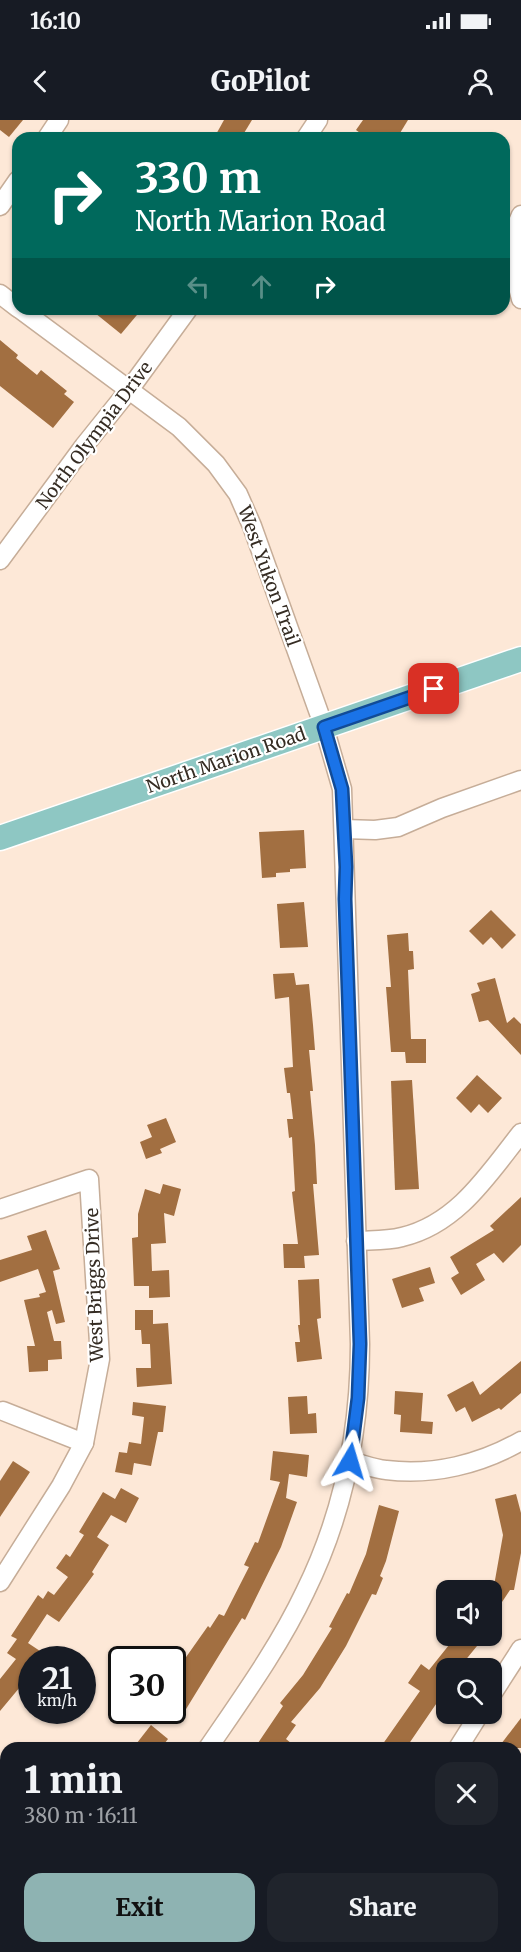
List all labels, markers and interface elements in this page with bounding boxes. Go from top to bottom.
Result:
text: 16:10 [30,7,81,35]
text: GoPilot [211,64,310,98]
icon: back [24,65,57,98]
icon: person [464,65,497,98]
text: 330 m [135,152,261,204]
icon: right [36,156,114,234]
text: North Marion Road [135,204,386,238]
icon: left [182,270,215,303]
icon: ahead [245,270,278,303]
icon: right [308,270,341,303]
street label: North Olympia Drive [31,357,157,513]
street label: West Yukon Trail [233,502,305,650]
pin [408,663,459,714]
icon: arrive [417,672,450,705]
street label: North Marion Road [143,722,309,798]
street label: West Briggs Drive [80,1208,108,1363]
position arrow [318,1429,382,1493]
map controls [436,1580,502,1724]
button: sound [436,1580,502,1646]
speed limit sign: 30 [108,1646,186,1724]
button: search [436,1658,502,1724]
text: 21 [42,1659,72,1697]
text: km/h [37,1691,77,1710]
text: 1 min [24,1758,123,1803]
button: close [435,1762,498,1825]
text: 380 m · 16:11 [24,1803,138,1828]
button: Exit [24,1873,255,1942]
button: Share [267,1873,498,1942]

